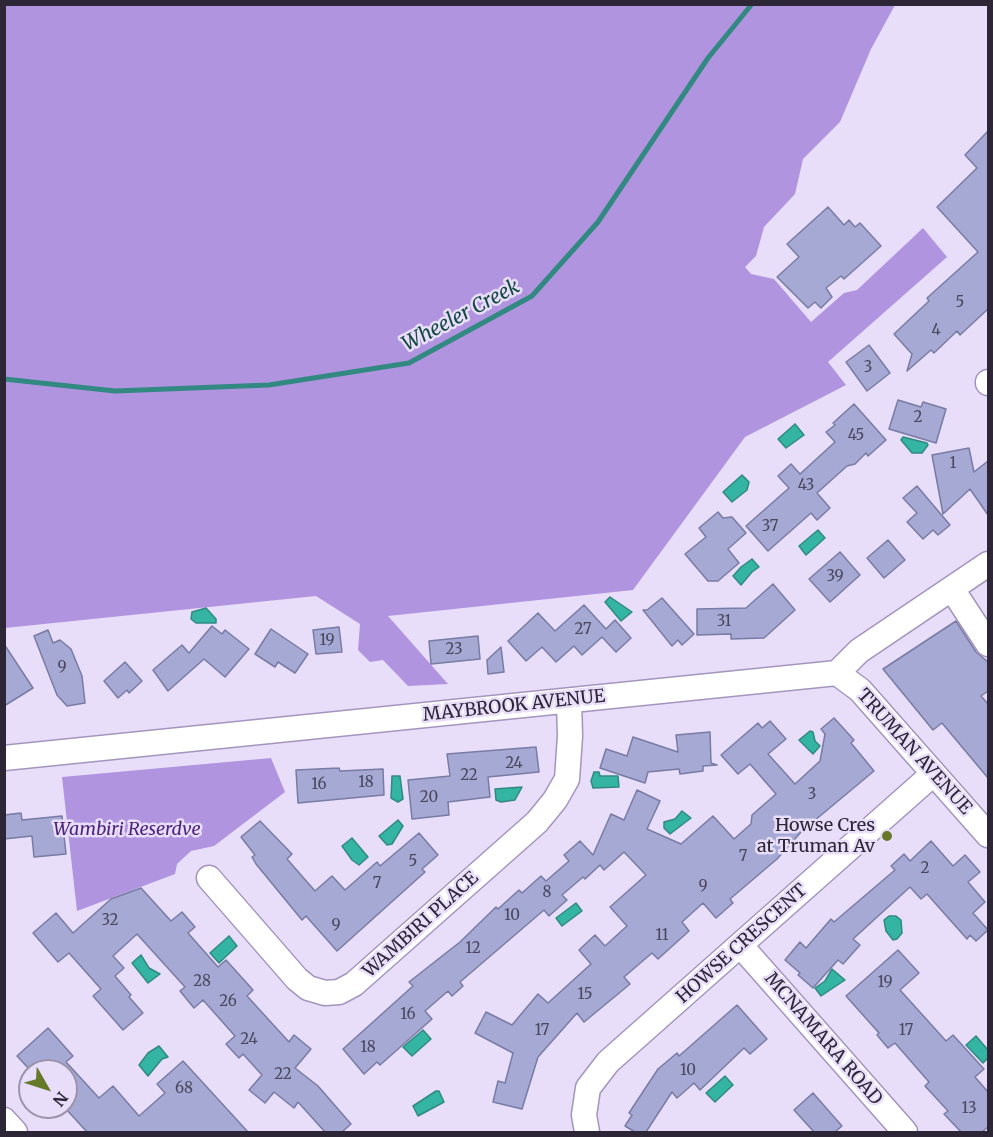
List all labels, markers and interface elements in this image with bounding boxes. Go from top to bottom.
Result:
water label: Wheeler Creek [398,275,524,357]
house number: 5 [956,294,964,312]
house number: 4 [931,322,941,340]
house number: 3 [864,359,872,377]
house number: 2 [914,409,922,427]
house number: 45 [848,427,864,445]
house number: 1 [950,455,956,473]
house number: 43 [798,477,814,495]
house number: 37 [762,518,778,536]
house number: 39 [826,568,844,586]
house number: 31 [717,613,731,631]
house number: 27 [575,621,591,639]
house number: 19 [319,632,335,650]
house number: 23 [446,641,462,659]
house number: 9 [57,659,67,677]
street label: TRUMAN AVENUE [852,685,976,819]
street label: MAYBROOK AVENUE [422,686,606,726]
house number: 24 [505,755,523,773]
house number: 22 [460,767,478,785]
house number: 18 [358,774,374,792]
house number: 16 [311,776,327,794]
house number: 3 [808,786,816,804]
house number: 20 [420,789,438,807]
place label: Howse Cres at Truman Av [757,815,875,858]
park label: Wambiri Reserdve [53,819,201,841]
marker: Howse Cres at Truman Av [880,829,894,843]
house number: 7 [739,848,747,866]
house number: 5 [409,853,417,871]
house number: 2 [921,860,929,878]
street label: WAMBIRI PLACE [359,868,483,982]
house number: 7 [373,875,381,893]
house number: 9 [698,878,708,896]
street label: HOWSE CRESCENT [672,880,812,1008]
house number: 8 [543,884,551,902]
house number: 10 [504,907,520,925]
house number: 32 [101,912,119,930]
house number: 9 [331,917,341,935]
house number: 11 [655,927,669,945]
house number: 12 [465,940,481,958]
street label: MCNAMARA ROAD [760,968,886,1110]
house number: 28 [193,973,211,991]
house number: 19 [877,974,893,992]
house number: 15 [577,986,593,1004]
house number: 26 [219,993,237,1011]
house number: 16 [400,1006,416,1024]
house number: 17 [535,1022,549,1040]
house number: 17 [899,1022,913,1040]
house number: 24 [240,1031,258,1049]
house number: 18 [360,1039,376,1057]
north arrow [18,1059,78,1119]
house number: 10 [680,1062,696,1080]
house number: 22 [274,1066,292,1084]
house number: 68 [175,1080,193,1098]
text: N [49,1088,72,1110]
house number: 13 [962,1100,976,1118]

